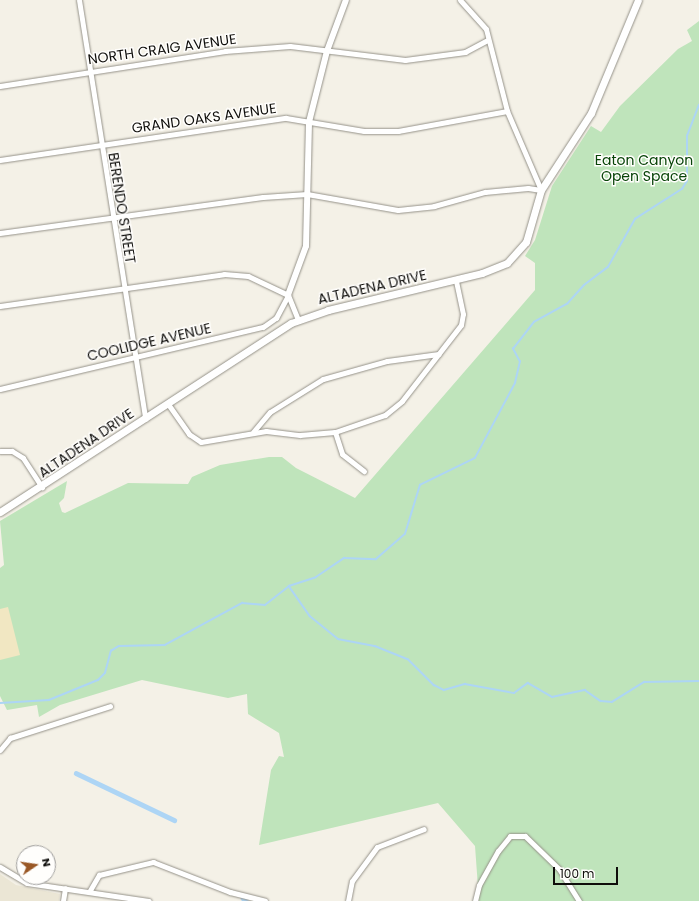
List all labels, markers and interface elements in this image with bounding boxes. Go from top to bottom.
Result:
street label: NORTH CRAIG AVENUE [87,30,237,68]
street label: GRAND OAKS AVENUE [131,100,277,136]
street label: BERENDO STREET [105,151,139,265]
park label: Eaton Canyon Open Space [595,152,693,184]
street label: ALTADENA DRIVE [316,266,428,308]
street label: COOLIDGE AVENUE [85,320,213,364]
street label: ALTADENA DRIVE [35,405,137,481]
north arrow [16,845,56,885]
text: N [38,857,55,868]
scale bar [555,859,620,885]
text: 100 m [560,865,594,882]

